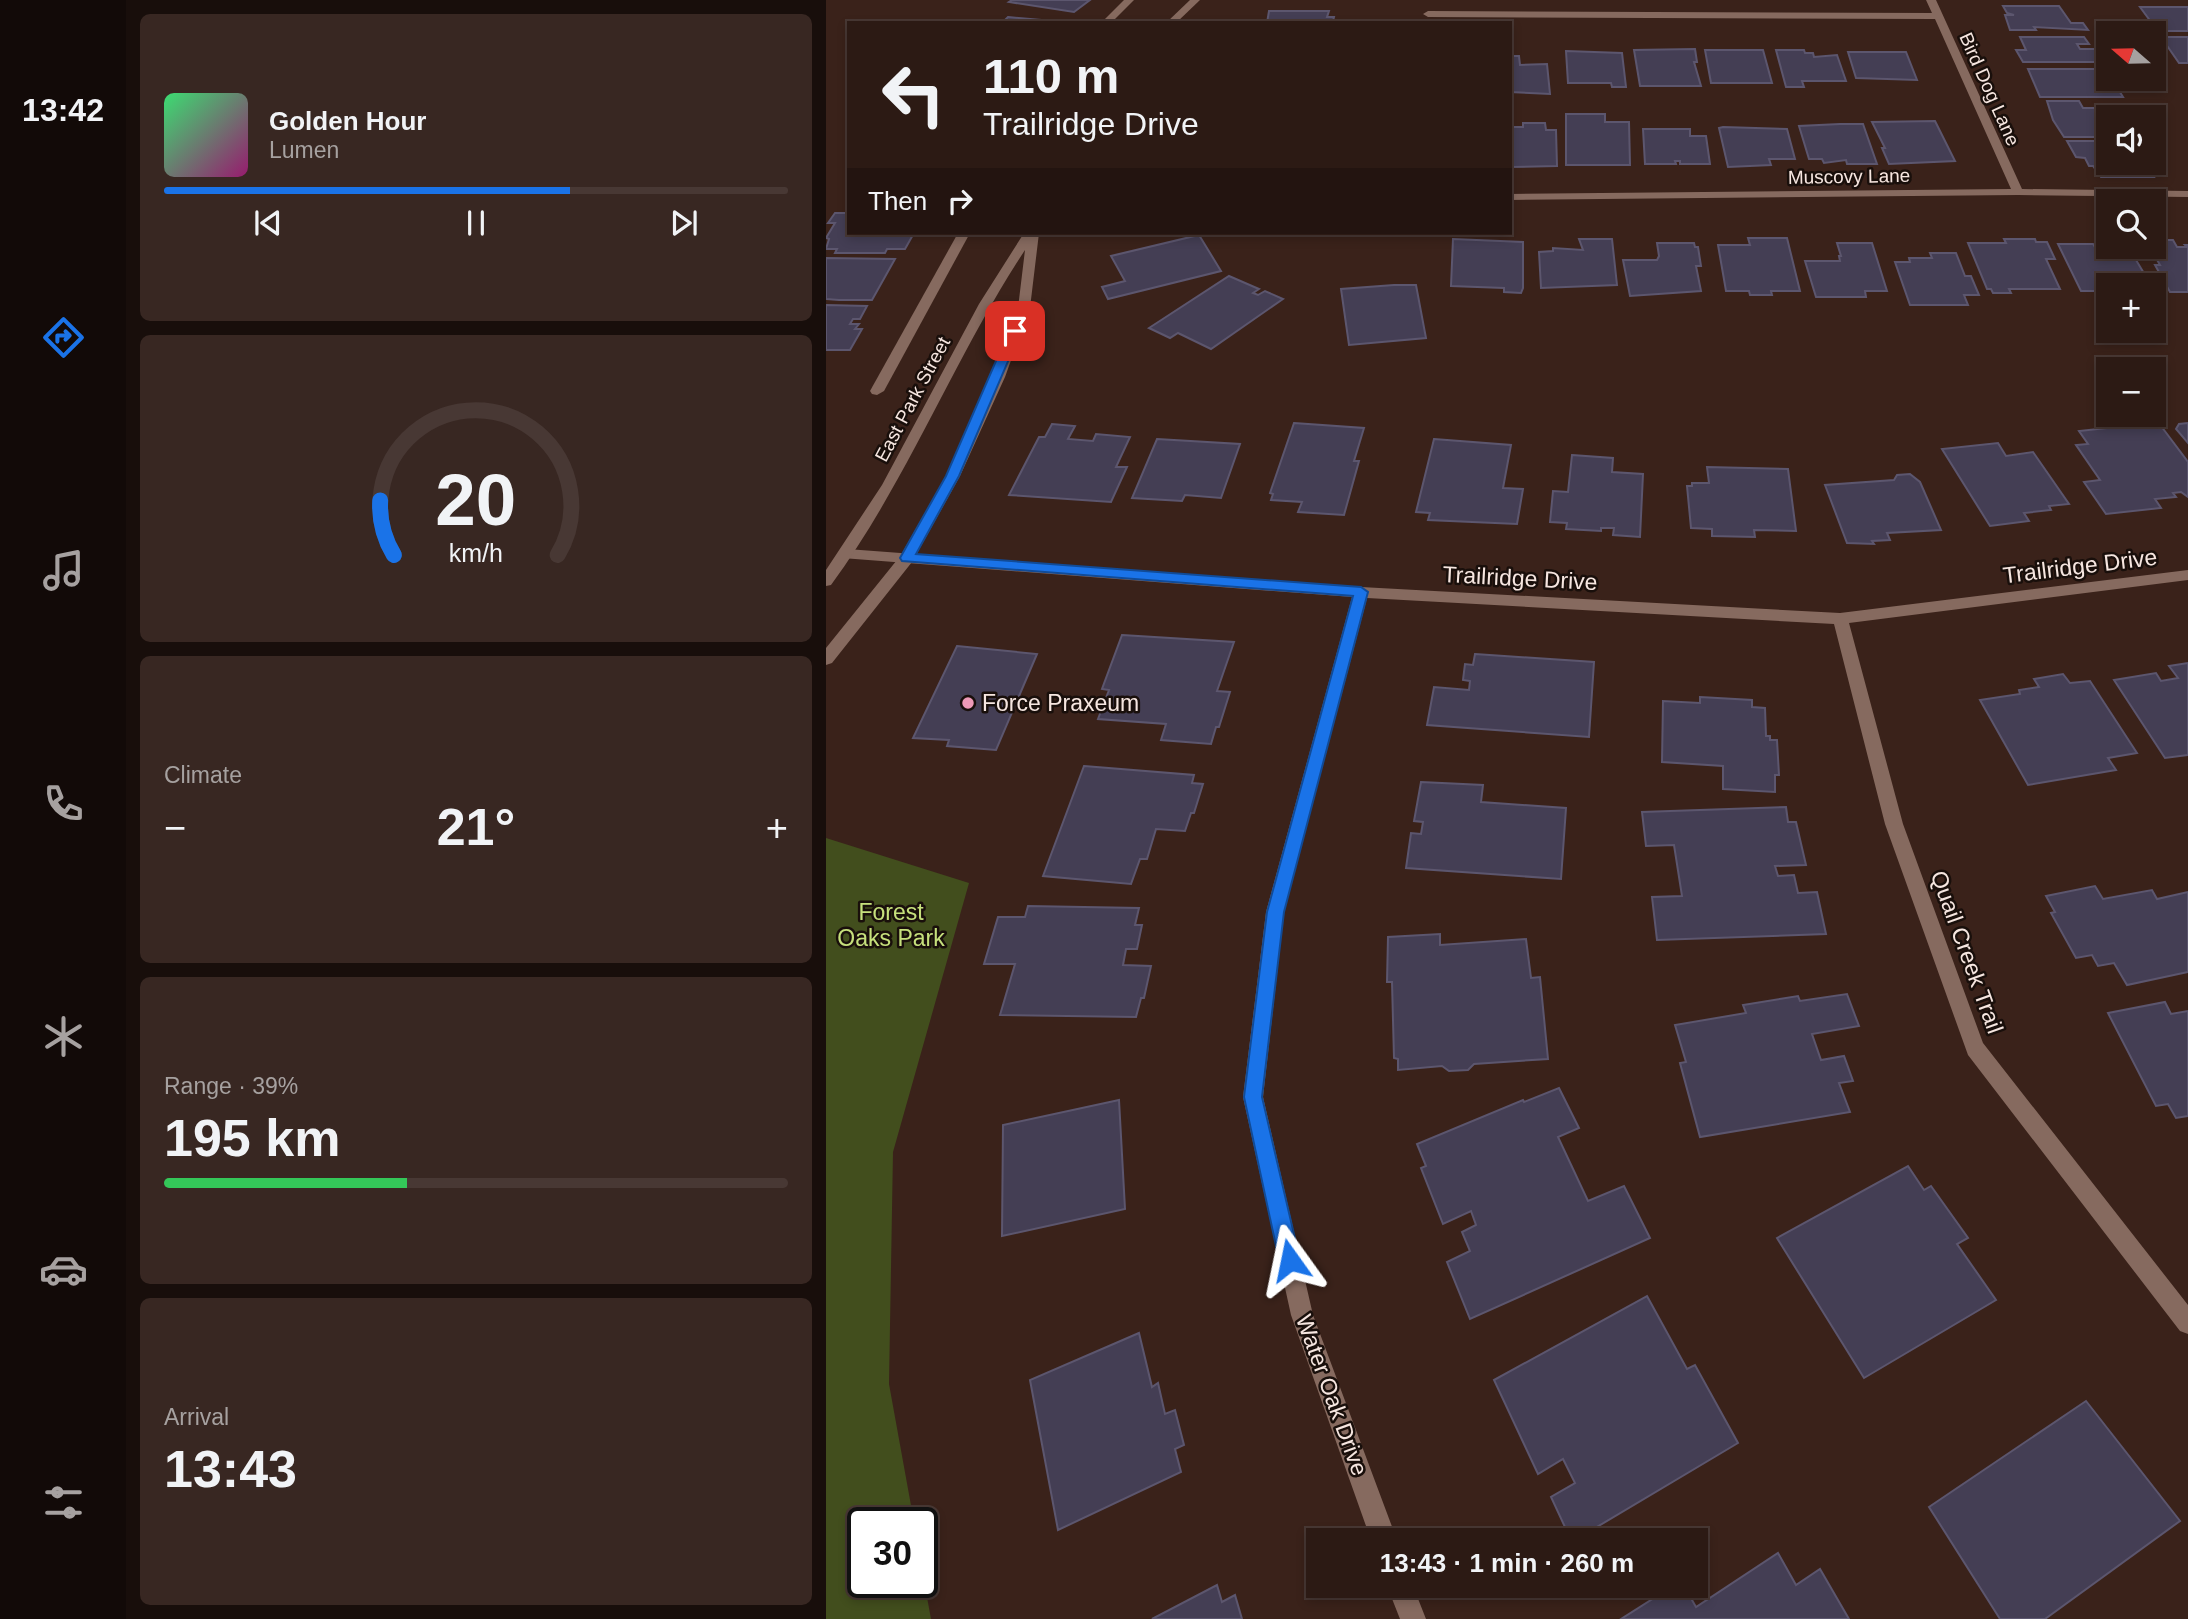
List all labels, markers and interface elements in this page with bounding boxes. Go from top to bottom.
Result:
north arrow [2096,21,2166,91]
map controls [2096,21,2166,427]
street label: Bird Dog Lane [1955,29,2024,149]
icon: left [868,49,959,140]
text: 110 m [983,49,1119,103]
text: 13:42 [22,92,104,128]
button: sound [2096,105,2166,175]
text: Golden Hour [269,106,426,136]
text: Trailridge Drive [983,106,1199,142]
text: Lumen [269,137,339,163]
street label: Muscovy Lane [1788,165,1910,188]
icon: right [941,182,979,220]
text: Then [868,186,927,216]
button: search [2096,189,2166,259]
icon: previous [249,204,287,242]
icon: pause [457,204,495,242]
icon: next [665,204,703,242]
button: + [2096,273,2166,343]
pin [985,301,1045,361]
icon: arrive [996,312,1034,350]
icon: directions [39,313,88,362]
street label: East Park Street [871,333,955,465]
button: − [2096,357,2166,427]
text: 20 [436,459,516,540]
text: km/h [449,538,503,566]
street label: Trailridge Drive [2001,544,2159,588]
icon: music [39,546,88,595]
street label: Trailridge Drive [1442,561,1598,595]
place label: Force Praxeum [982,690,1139,716]
marker: Force Praxeum [960,695,976,711]
text: Climate [164,762,242,788]
icon: phone [39,779,88,828]
text: 21° [437,798,515,856]
text: − [164,807,186,849]
text: + [766,807,788,849]
street label: Quail Creek Trail [1925,867,2009,1037]
park label: Forest Oaks Park [837,899,945,951]
icon: climate [39,1012,88,1061]
text: Range · 39% [164,1073,298,1099]
text: 195 km [164,1109,340,1167]
position arrow [1253,1223,1327,1297]
icon: car [39,1245,88,1294]
street label: Water Oak Drive [1291,1311,1373,1479]
text: Arrival [164,1404,229,1430]
text: 13:43 [164,1440,297,1498]
icon: filters [39,1478,88,1527]
speed limit sign: 30 [847,1507,938,1598]
text: 13:43 · 1 min · 260 m [1380,1548,1634,1578]

